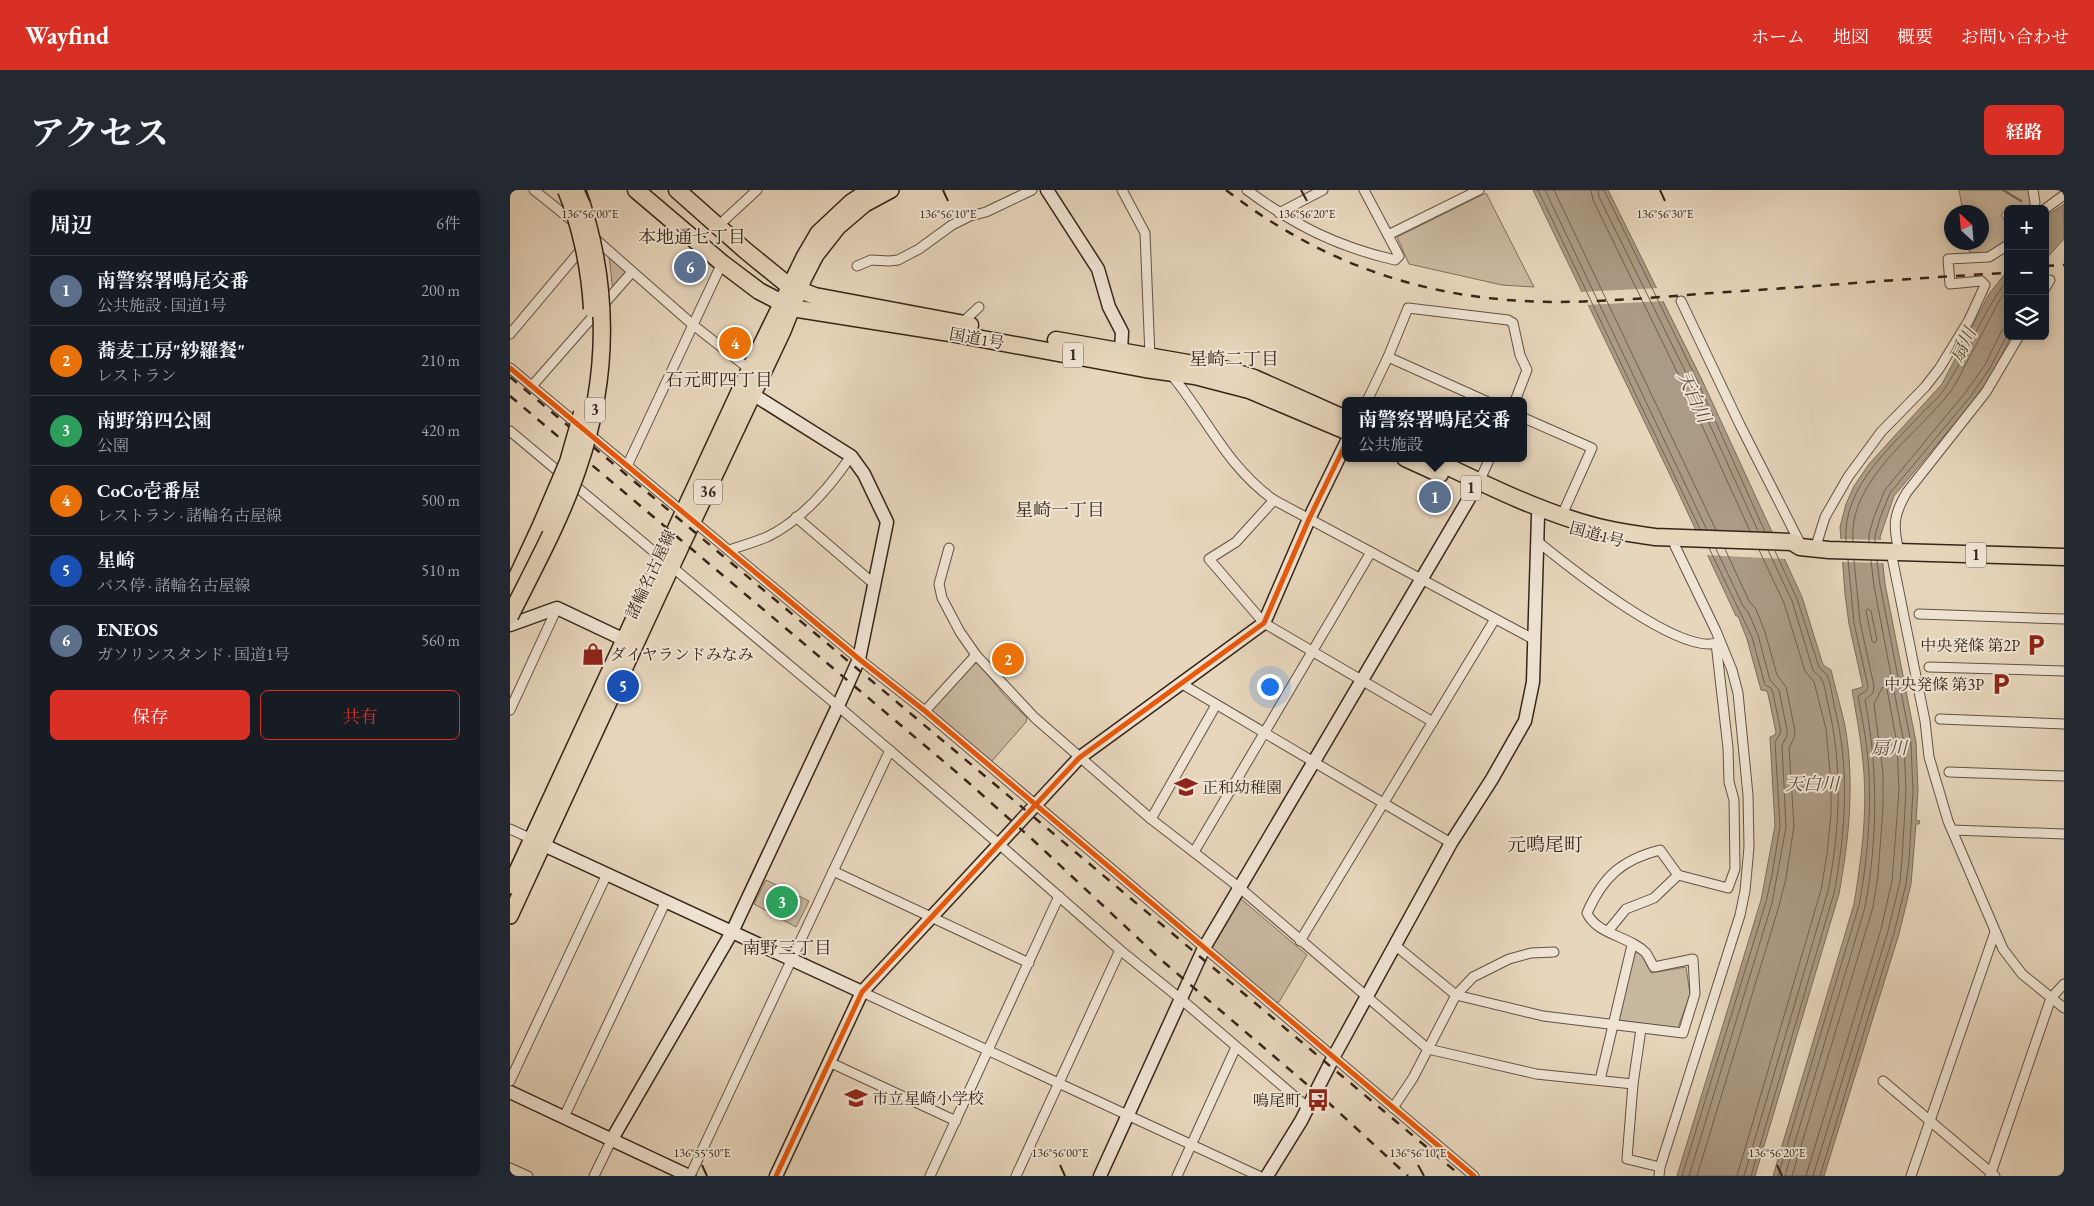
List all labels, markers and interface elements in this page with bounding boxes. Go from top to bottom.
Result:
text: Wayfind [25,20,109,51]
text: ホーム [1751,25,1805,48]
text: 地図 [1833,25,1869,48]
text: 概要 [1897,25,1933,48]
text: お問い合わせ [1961,25,2069,48]
button: 経路 [1984,105,2064,155]
text: アクセス [30,110,169,155]
north arrow [1944,205,1989,250]
map controls [2004,205,2049,340]
button: + [2004,205,2049,250]
text: 136°56'00"E [562,206,619,222]
text: 136°56'10"E [920,206,977,222]
text: 136°56'20"E [1279,206,1336,222]
text: 136°56'30"E [1637,206,1694,222]
text: 周辺 [50,211,92,238]
text: 6件 [436,213,460,234]
district label: 本地通七丁目 [638,225,746,248]
pin: 6 [674,248,706,286]
button: − [2004,250,2049,295]
text: 南警察署鳴尾交番 [97,268,249,293]
text: 1 [62,280,70,301]
text: 200 m [421,280,460,301]
text: 公共施設 · 国道1号 [97,295,226,316]
button: layers [2004,295,2049,340]
water label: 扇川 [1944,322,1982,366]
street label: 国道1号 [948,323,1006,354]
pin: 4 [719,324,751,362]
text: 蕎麦工房"紗羅餐" [97,338,245,363]
road number: 1 [1063,342,1083,368]
district label: 星崎二丁目 [1189,347,1279,370]
text: 2 [62,350,70,371]
text: 210 m [421,350,460,371]
text: レストラン [97,365,177,386]
water label: 天白川 [1673,367,1717,428]
district label: 石元町四丁目 [665,368,773,391]
popup [1342,397,1527,462]
road number: 3 [585,398,605,422]
text: 南警察署鳴尾交番 [1358,407,1511,432]
text: 南野第四公園 [97,408,211,433]
text: 3 [62,420,70,441]
text: 420 m [421,420,460,441]
text: 公共施設 [1358,434,1423,455]
text: 公園 [97,435,129,456]
road number: 1 [1461,476,1481,500]
text: CoCo壱番屋 [97,478,200,503]
pin: 1 [1419,478,1451,516]
road number: 36 [694,480,722,504]
text: 4 [62,490,70,511]
text: 500 m [421,490,460,511]
district label: 星崎一丁目 [1015,498,1105,521]
text: レストラン · 諸輪名古屋線 [97,505,282,526]
street label: 国道1号 [1567,517,1626,552]
street label: 諸輪名古屋線 [621,526,680,622]
road number: 1 [1966,542,1986,568]
text: 星崎 [97,548,135,573]
text: 5 [62,560,70,581]
text: 510 m [421,560,460,581]
text: バス停 · 諸輪名古屋線 [97,575,251,596]
text: ENEOS [97,617,158,642]
text: 6 [62,630,70,651]
text: 560 m [421,630,460,651]
parking icon: 中央発條 第2P [2023,632,2049,658]
place label: 中央発條 第2P [1920,635,2020,656]
pin: 2 [992,640,1024,678]
shop icon: ダイヤランドみなみ [580,641,606,667]
text: ガソリンスタンド · 国道1号 [97,644,290,665]
place label: ダイヤランドみなみ [610,644,754,665]
pin: 5 [607,667,639,705]
parking icon: 中央発條 第3P [1988,671,2014,697]
your location [1257,674,1283,700]
place label: 中央発條 第3P [1884,674,1984,695]
button: 保存 [50,690,250,740]
button: 共有 [260,690,460,740]
water label: 扇川 [1871,736,1909,759]
water label: 天白川 [1785,772,1841,795]
school or university icon: 正和幼稚園 [1173,774,1199,800]
place label: 正和幼稚園 [1202,777,1282,798]
district label: 元鳴尾町 [1507,832,1583,857]
pin: 3 [766,883,798,921]
district label: 南野三丁目 [742,936,832,959]
school or university icon: 市立星崎小学校 [843,1085,869,1111]
bus stop icon: 鳴尾町 [1305,1087,1331,1113]
place label: 市立星崎小学校 [872,1088,984,1109]
place label: 鳴尾町 [1253,1090,1301,1111]
text: 136°55'50"E [674,1145,731,1161]
text: 136°56'00"E [1032,1145,1089,1161]
text: 136°56'10"E [1390,1145,1447,1161]
text: 136°56'20"E [1749,1145,1806,1161]

